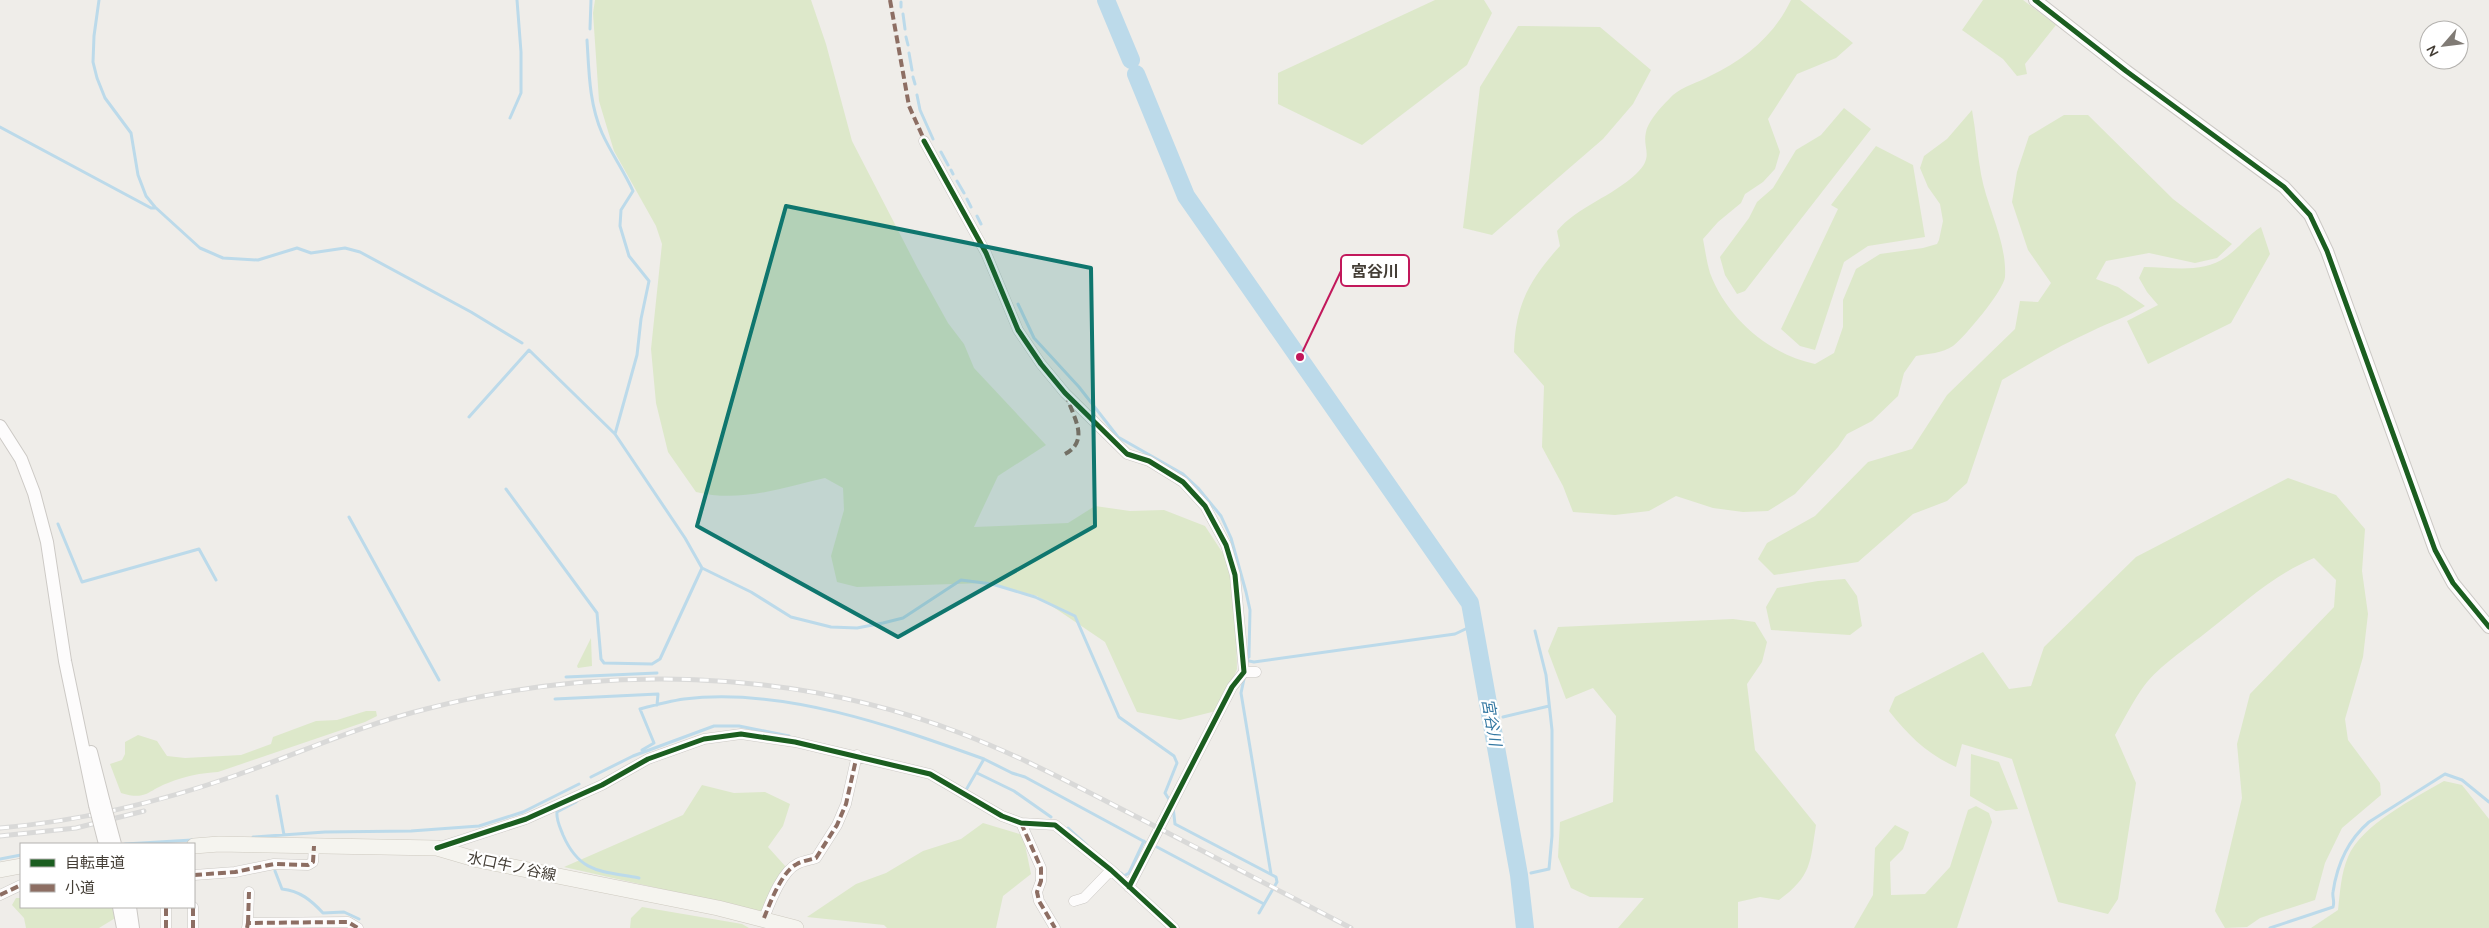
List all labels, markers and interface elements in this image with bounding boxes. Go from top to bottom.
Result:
north arrow [2419,20,2469,70]
text: N [2422,42,2443,60]
callout: 宮谷川 [1341,255,1409,286]
text: 宮谷川 [1351,261,1399,281]
water label: 宮谷川 [1478,697,1506,749]
legend [20,843,195,908]
street label: 水口牛ノ谷線 [466,847,558,885]
text: 自転車道 [65,853,125,872]
text: 小道 [65,878,95,897]

